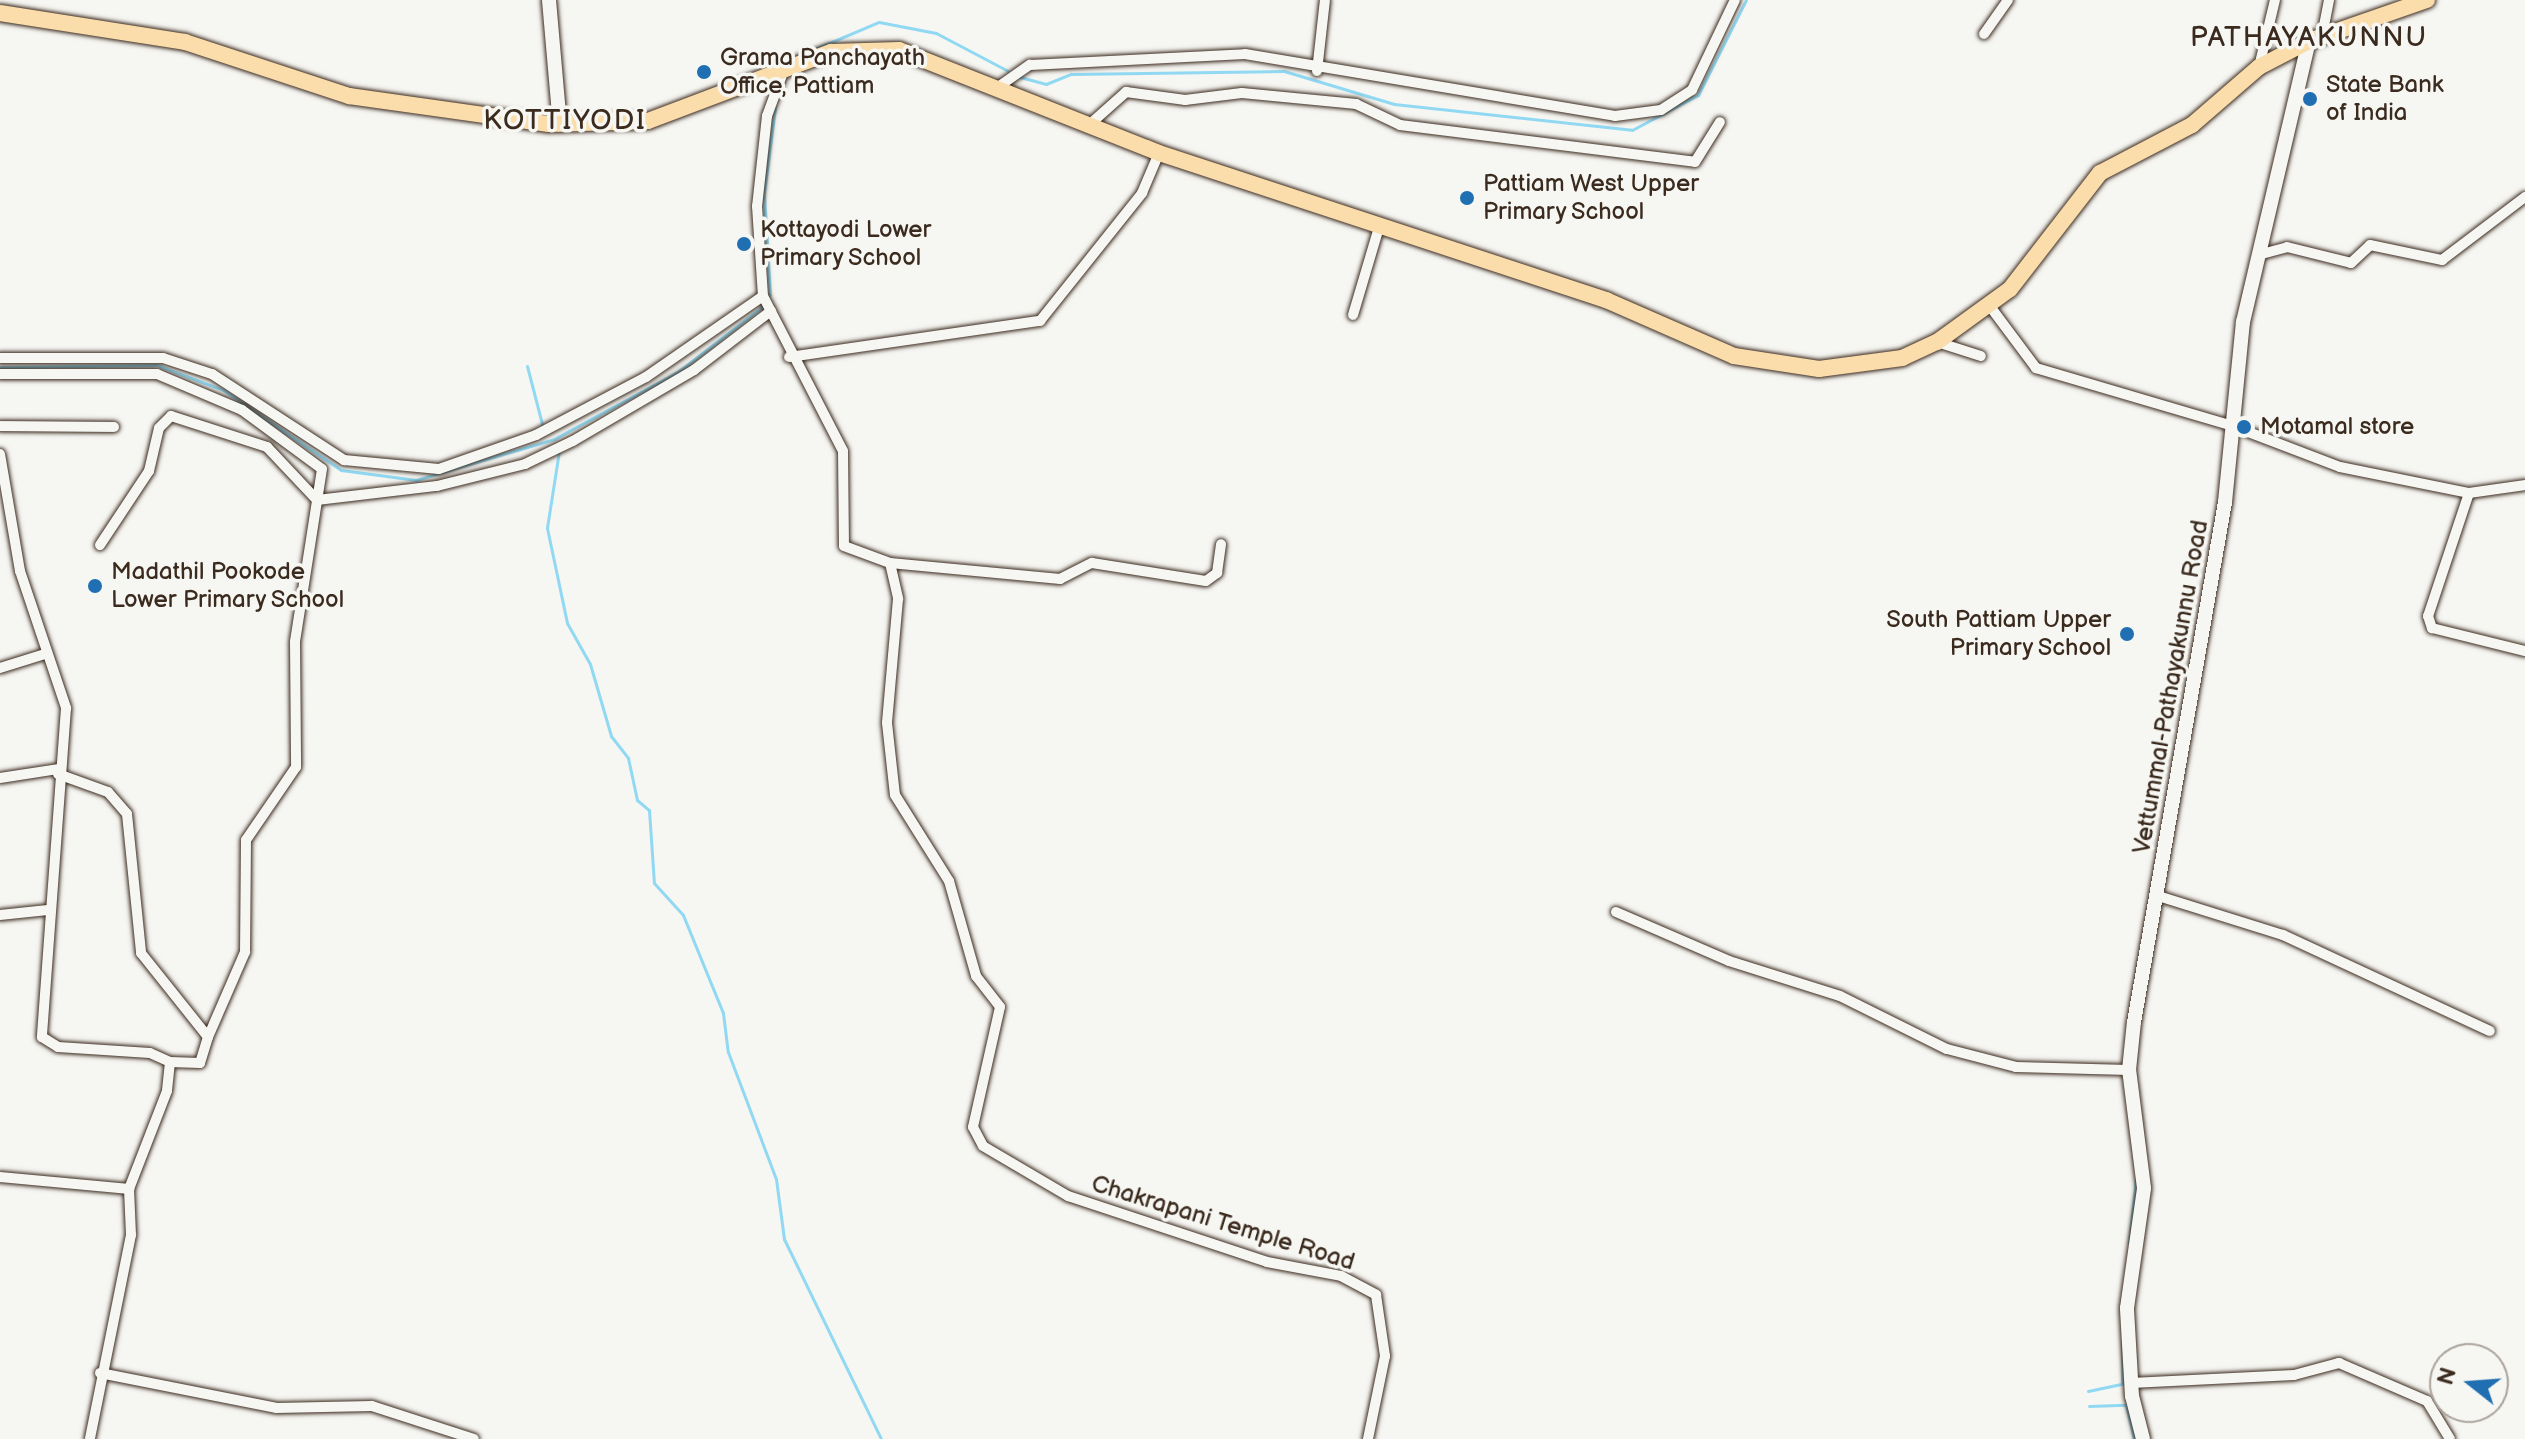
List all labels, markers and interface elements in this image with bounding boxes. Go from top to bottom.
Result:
district label: PATHAYAKUNNU [2190,21,2428,55]
place label: Grama Panchayath Office, Pattiam [720,44,925,100]
marker: Grama Panchayath Office, Pattiam [695,63,713,81]
place label: State Bank of India [2326,71,2443,127]
marker: State Bank of India [2301,90,2319,108]
district label: KOTTIYODI [483,104,647,138]
place label: Pattiam West Upper Primary School [1483,170,1700,226]
marker: Pattiam West Upper Primary School [1458,189,1476,207]
place label: Kottayodi Lower Primary School [760,216,931,272]
marker: Kottayodi Lower Primary School [735,235,753,253]
place label: Motamal store [2260,413,2414,441]
marker: Motamal store [2235,418,2253,436]
street label: Vettummal-Pathayakunnu Road [2127,518,2215,856]
place label: Madathil Pookode Lower Primary School [111,558,346,614]
marker: Madathil Pookode Lower Primary School [86,577,104,595]
place label: South Pattiam Upper Primary School [1886,606,2111,662]
marker: South Pattiam Upper Primary School [2118,625,2136,643]
street label: Chakrapani Temple Road [1088,1169,1358,1277]
north arrow [2429,1343,2509,1423]
text: N [2432,1365,2463,1388]

